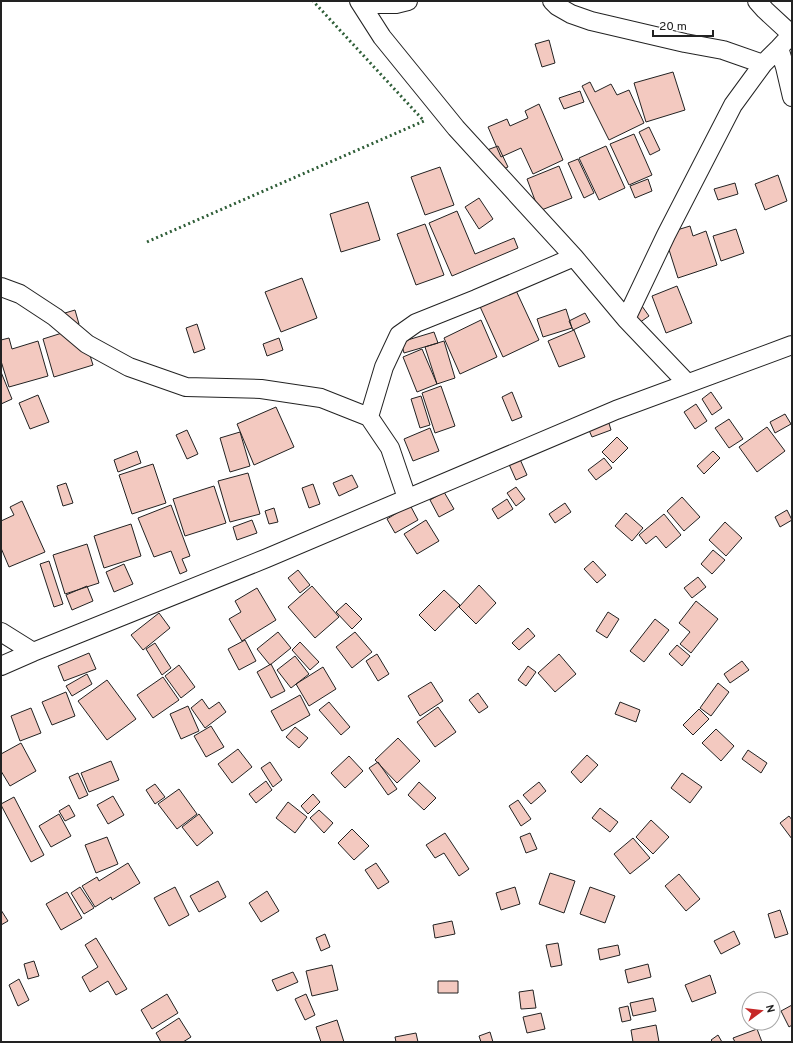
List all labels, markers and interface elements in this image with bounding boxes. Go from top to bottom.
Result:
scale bar [653,12,713,38]
text: 20 m [659,19,687,35]
north arrow [741,991,781,1031]
text: N [762,1003,777,1014]

